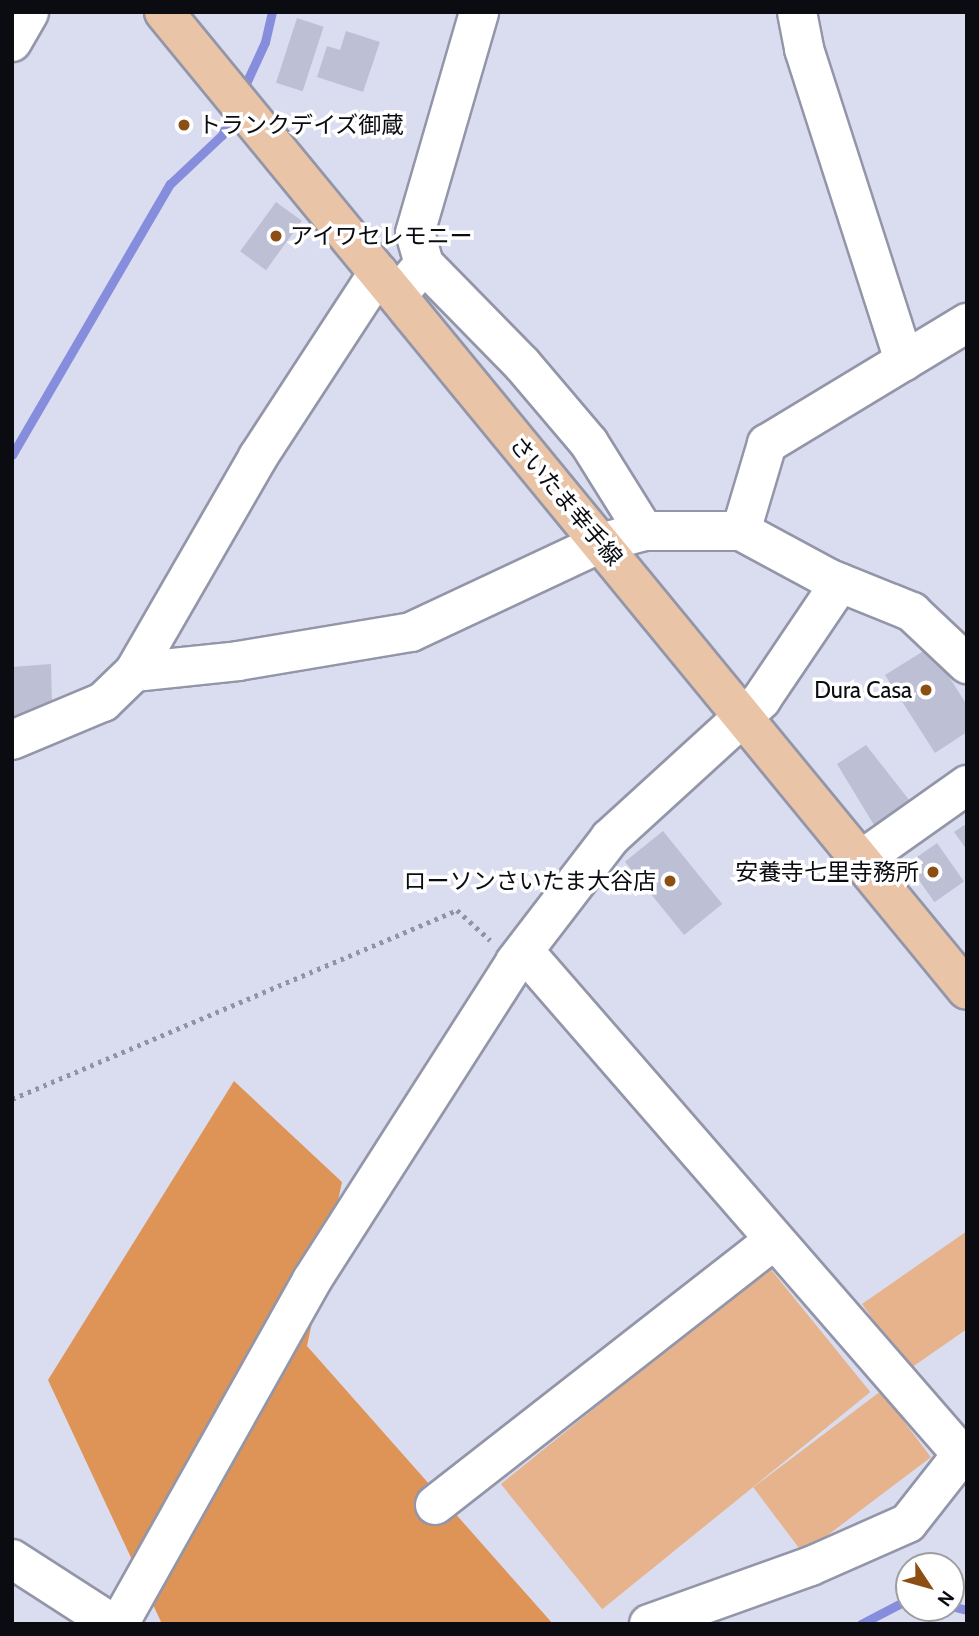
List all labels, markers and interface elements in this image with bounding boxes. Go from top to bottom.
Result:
place label: トランクデイズ御蔵 [198,111,405,139]
marker: トランクデイズ御蔵 [176,117,192,133]
place label: アイワセレモニー [290,222,474,250]
marker: アイワセレモニー [268,228,284,244]
street label: さいたま幸手線 [504,430,628,572]
place label: Dura Casa [814,676,912,704]
marker: Dura Casa [918,682,934,698]
place label: 安養寺七里寺務所 [735,858,919,886]
marker: 安養寺七里寺務所 [925,864,941,880]
place label: ローソンさいたま大谷店 [403,867,656,895]
marker: ローソンさいたま大谷店 [662,873,678,889]
north arrow [895,1552,965,1622]
text: N [933,1586,959,1611]

